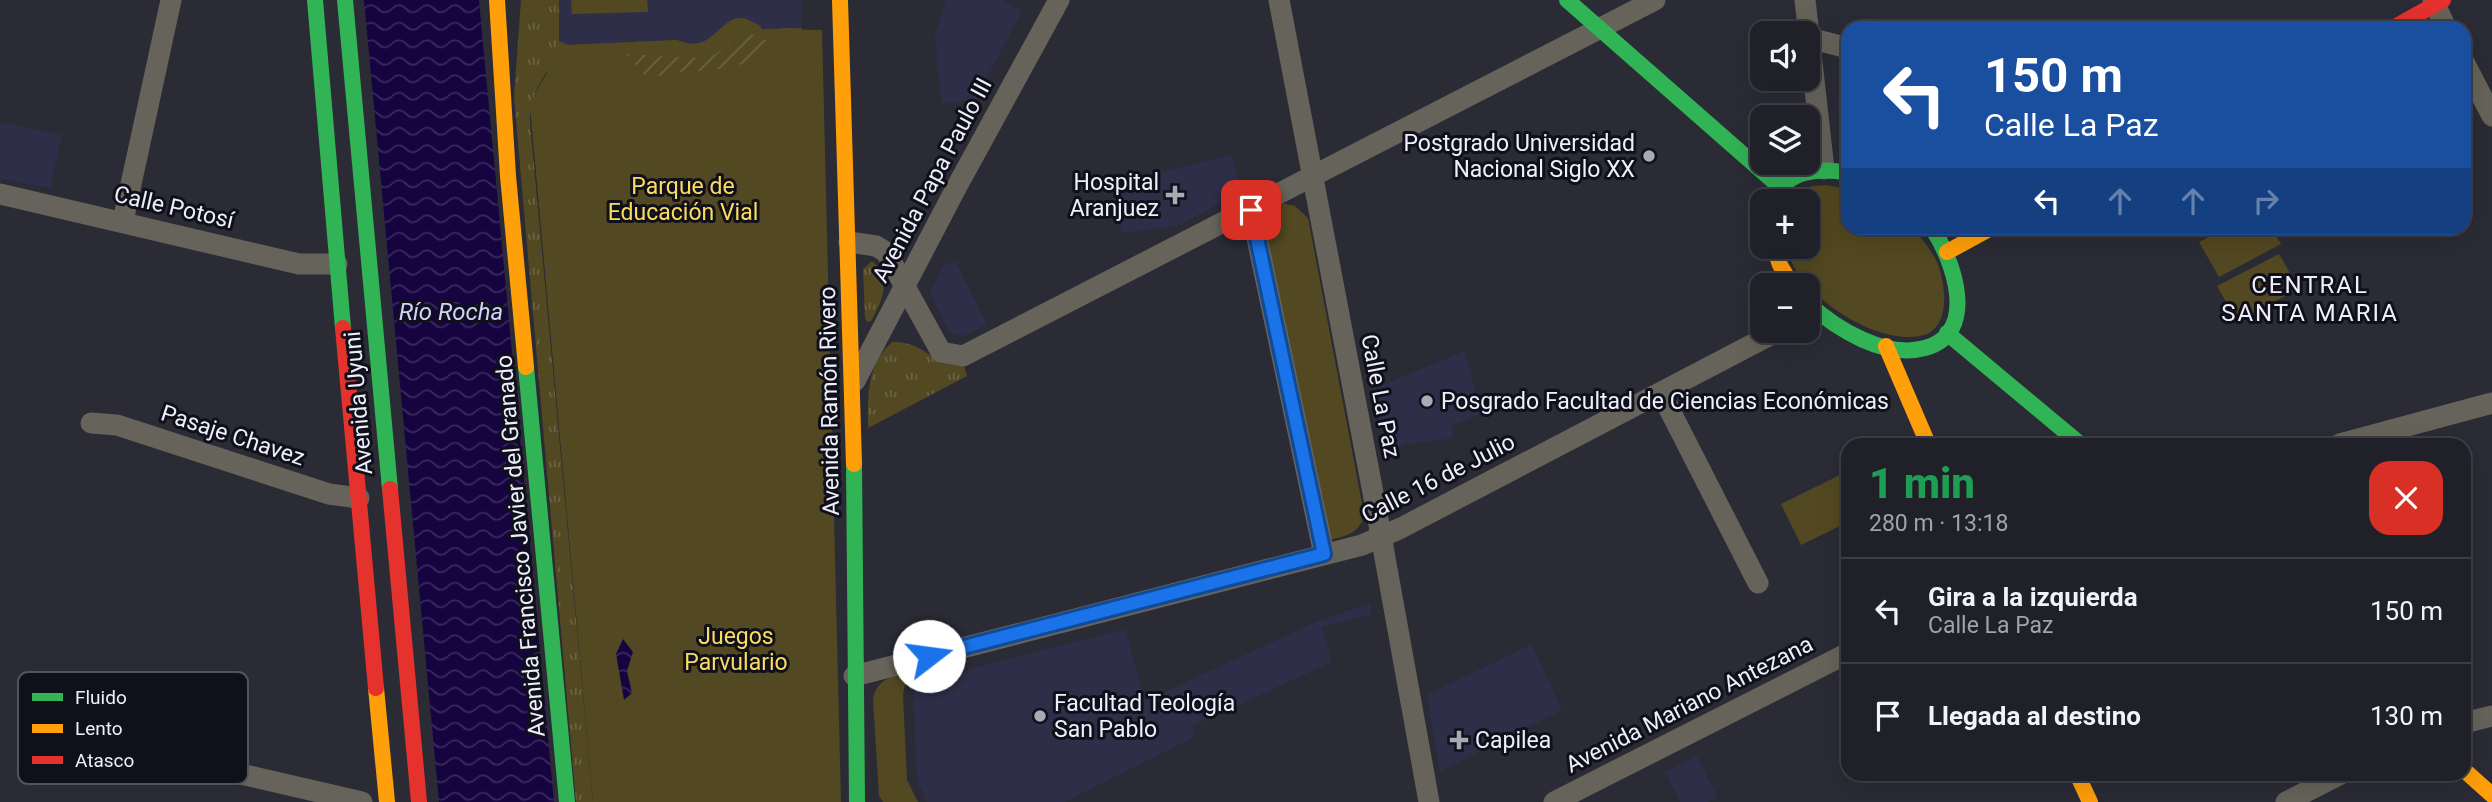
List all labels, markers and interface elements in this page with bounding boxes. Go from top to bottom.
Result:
map controls [1750,21,1820,343]
button: sound [1750,21,1820,91]
text: 150 m [1984,47,2123,104]
icon: left [1869,49,1960,140]
street label: Avenida Papa Paulo III [867,73,998,287]
button: layers [1750,105,1820,175]
text: Calle La Paz [1984,106,2159,144]
place label: Postgrado Universidad Nacional Siglo XX [1403,130,1635,183]
marker: Postgrado Universidad Nacional Siglo XX [1641,148,1657,164]
place label: Hospital Aranjuez [1070,169,1159,222]
park label: Parque de Educación Vial [608,173,758,226]
pin [1221,180,1281,240]
street label: Calle Potosí [111,181,238,235]
icon: left [2028,182,2066,220]
icon: ahead [2101,182,2139,220]
icon: ahead [2174,182,2212,220]
icon: right [2247,182,2285,220]
marker: Hospital Aranjuez [1165,185,1185,205]
button: + [1750,189,1820,259]
icon: arrive [1232,191,1270,229]
district label: CENTRAL SANTA MARIA [2221,271,2399,327]
button: − [1750,273,1820,343]
street label: Avenida Ramón Rivero [814,286,845,516]
water label: Río Rocha [399,298,503,326]
street label: Avenida Uyuni [339,330,378,476]
street label: Calle La Paz [1355,332,1406,460]
street label: Avenida Francisco Javier del Granado [490,354,551,738]
place label: Posgrado Facultad de Ciencias Económicas [1441,388,1889,415]
marker: Posgrado Facultad de Ciencias Económicas [1419,393,1435,409]
street label: Pasaje Chavez [158,400,308,471]
street label: Calle 16 de Julio [1357,428,1519,529]
text: 1 min [1869,459,1975,508]
button: close [2369,461,2443,535]
text: 280 m · 13:18 [1869,510,2008,537]
text: Gira a la izquierda [1928,582,2138,612]
icon: left [1869,592,1907,630]
text: 150 m [2370,596,2443,626]
text: Calle La Paz [1928,612,2053,639]
position arrow [892,619,966,693]
park label: Juegos Parvulario [684,623,788,676]
street label: Avenida Mariano Antezana [1561,630,1817,779]
legend [18,672,248,784]
text: Fluido [75,686,127,709]
place label: Facultad Teología San Pablo [1054,690,1235,743]
icon: arrive [1869,697,1907,735]
text: Llegada al destino [1928,701,2141,731]
text: 130 m [2370,701,2443,731]
marker: Facultad Teología San Pablo [1032,708,1048,724]
text: Lento [75,717,123,740]
place label: Capilea [1475,727,1551,754]
marker: Capilea [1449,730,1469,750]
text: Atasco [75,749,134,772]

